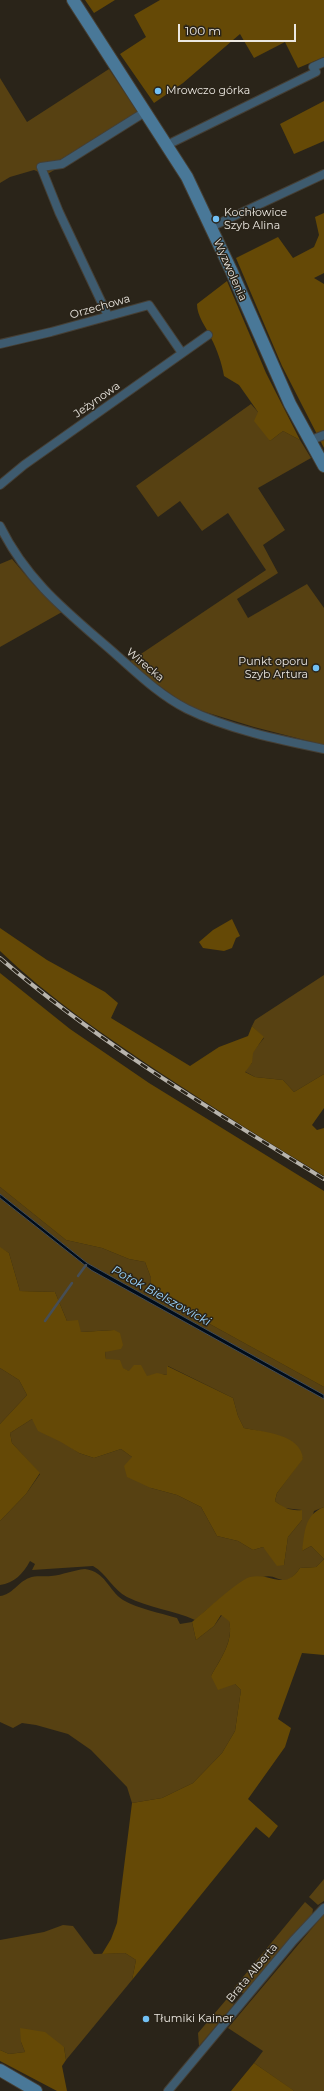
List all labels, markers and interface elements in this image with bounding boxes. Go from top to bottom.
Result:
scale bar [180,16,298,42]
text: 100 m [185,23,221,38]
place label: Mrowczo górka [166,84,250,98]
marker: Mrowczo górka [153,86,163,96]
place label: Kochłowice Szyb Alina [224,206,287,232]
marker: Kochłowice Szyb Alina [211,214,221,224]
street label: Wyzwolenia [210,237,250,303]
street label: Orzechowa [68,292,132,322]
street label: Jeżynowa [71,379,123,421]
street label: Wirecka [124,645,166,685]
place label: Punkt oporu Szyb Artura [238,655,308,681]
marker: Punkt oporu Szyb Artura [311,663,321,673]
water label: Potok Bielszowicki [109,1263,213,1329]
street label: Brata Alberta [224,1941,280,2005]
place label: Tłumiki Kainer [154,2012,233,2026]
marker: Tłumiki Kainer [141,2014,151,2024]

